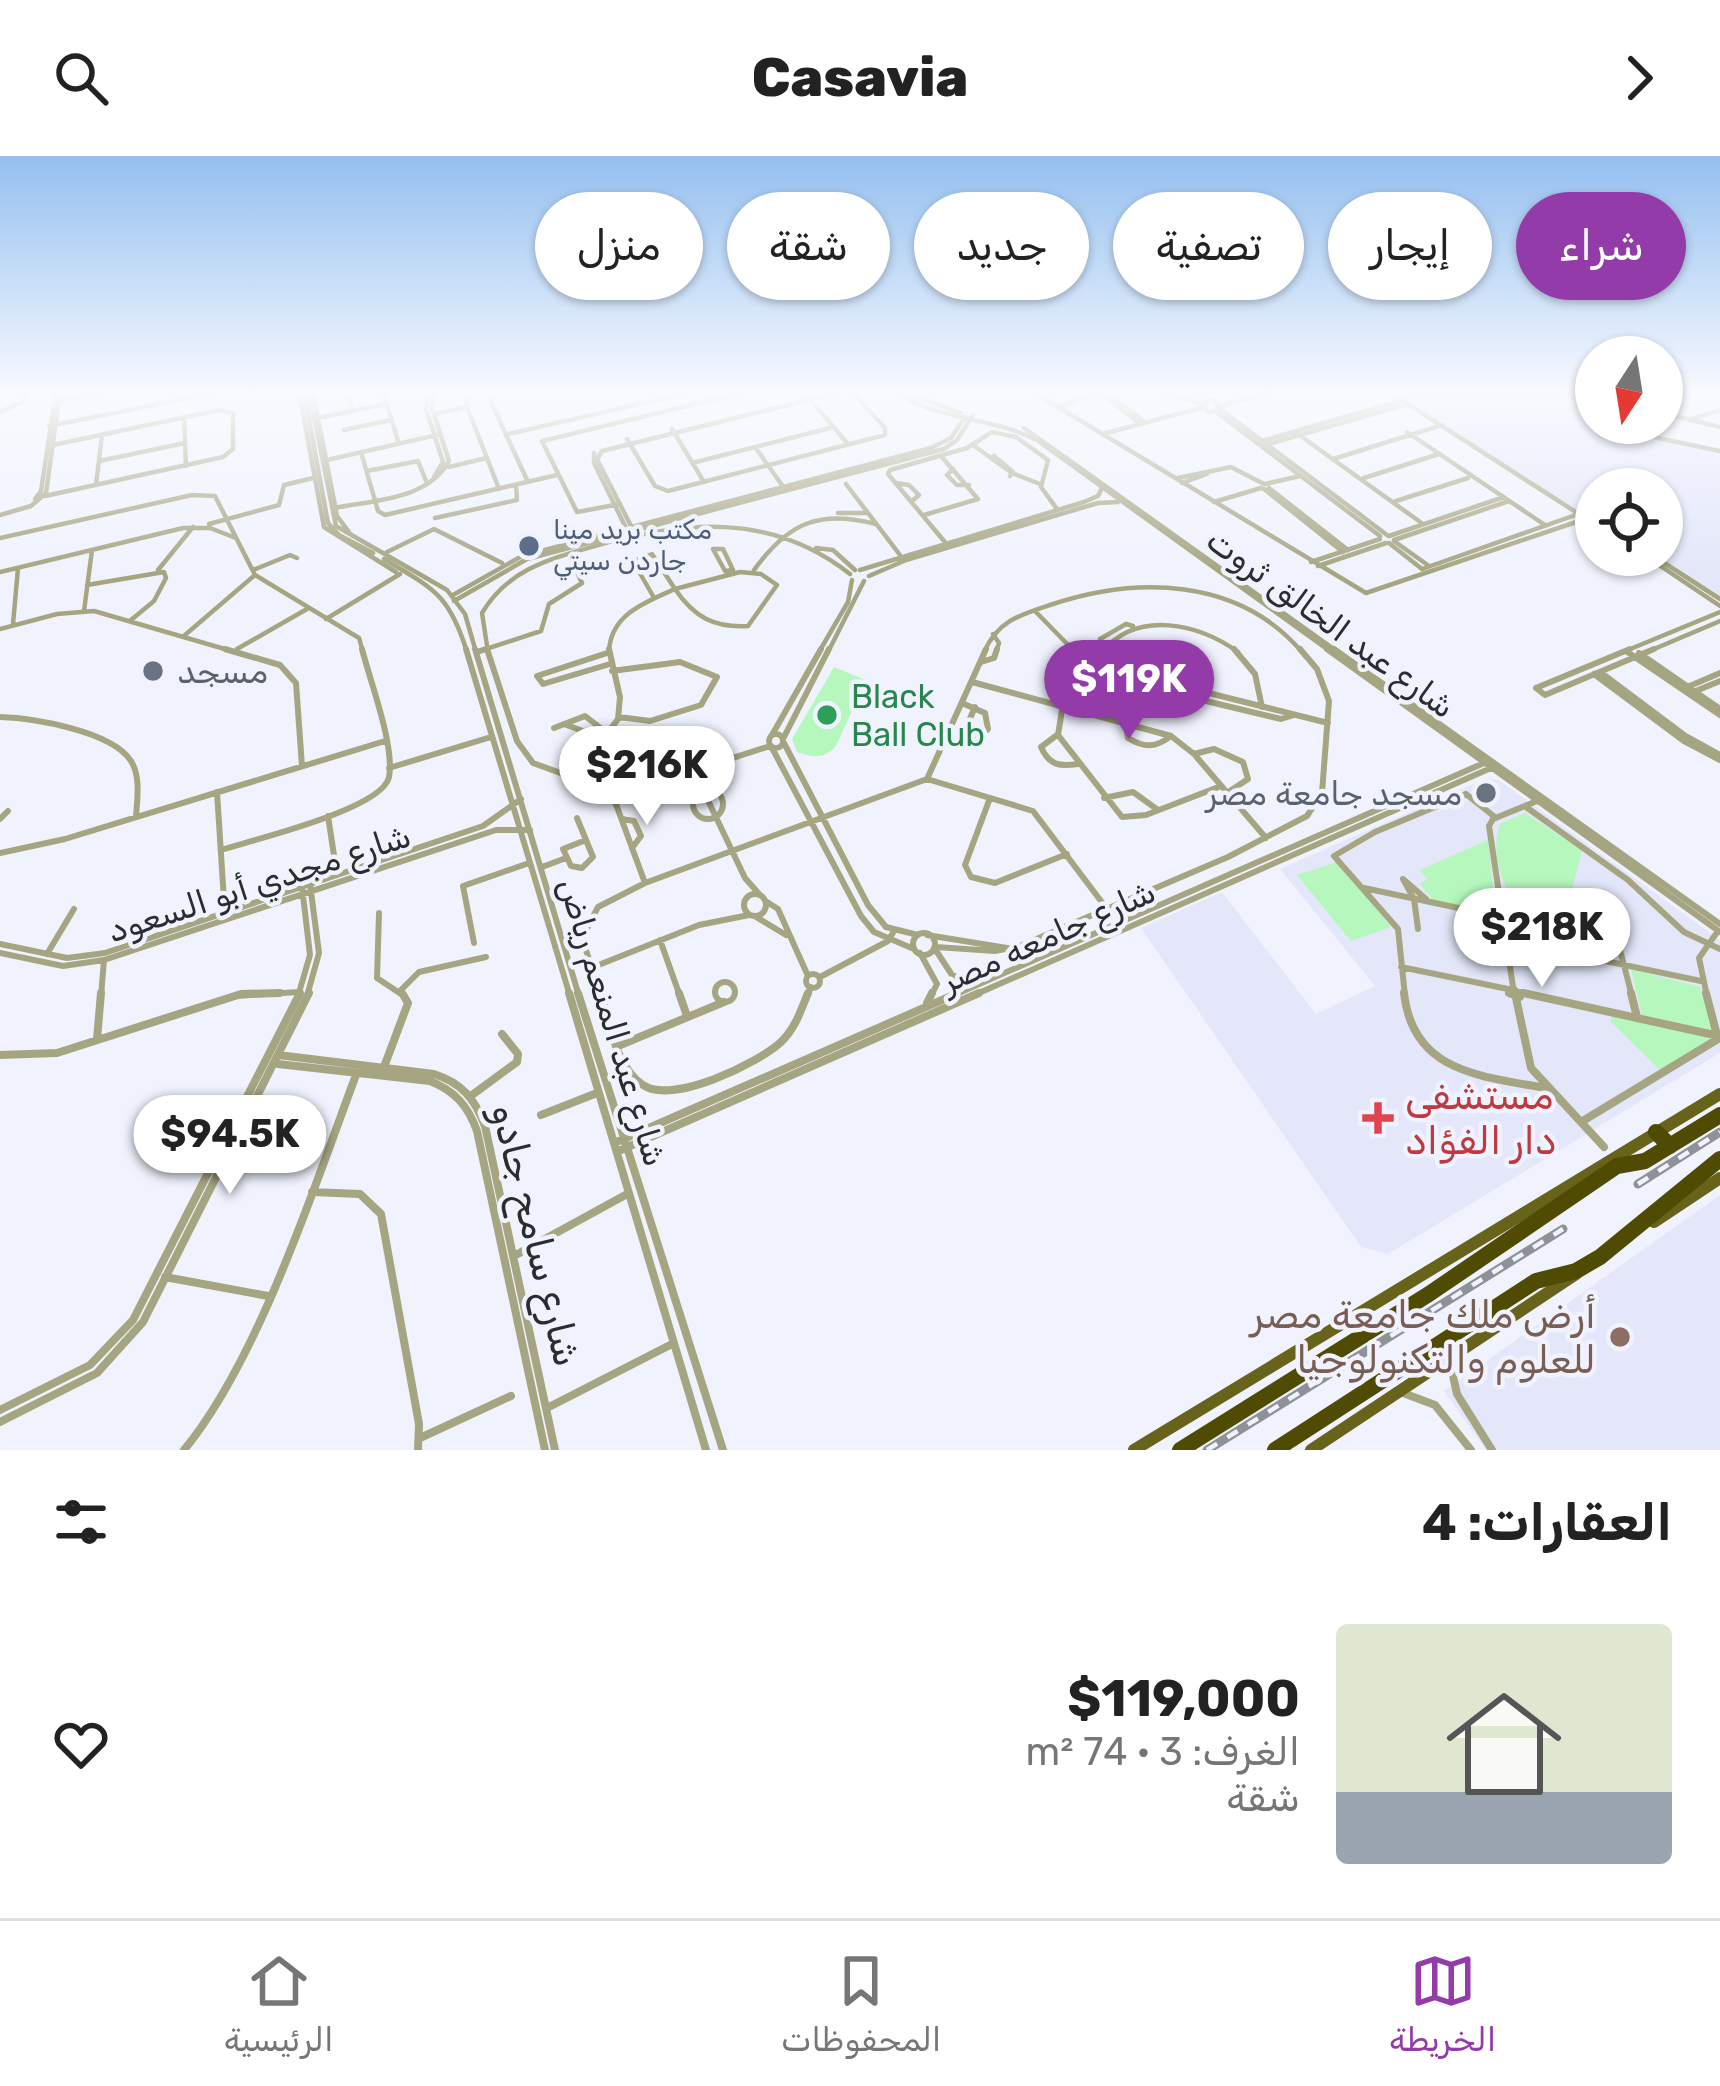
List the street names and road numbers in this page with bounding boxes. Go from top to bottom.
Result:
street label: شارع عبد الخالق ثروت [1197,520,1463,729]
street label: شارع مجدي أبو السعود [103,816,417,954]
street label: شارع جامعه مصر [933,871,1163,1005]
street label: شارع عبد المنعم رياض [547,873,675,1172]
street label: شارع سامح جادو [477,1099,591,1372]

